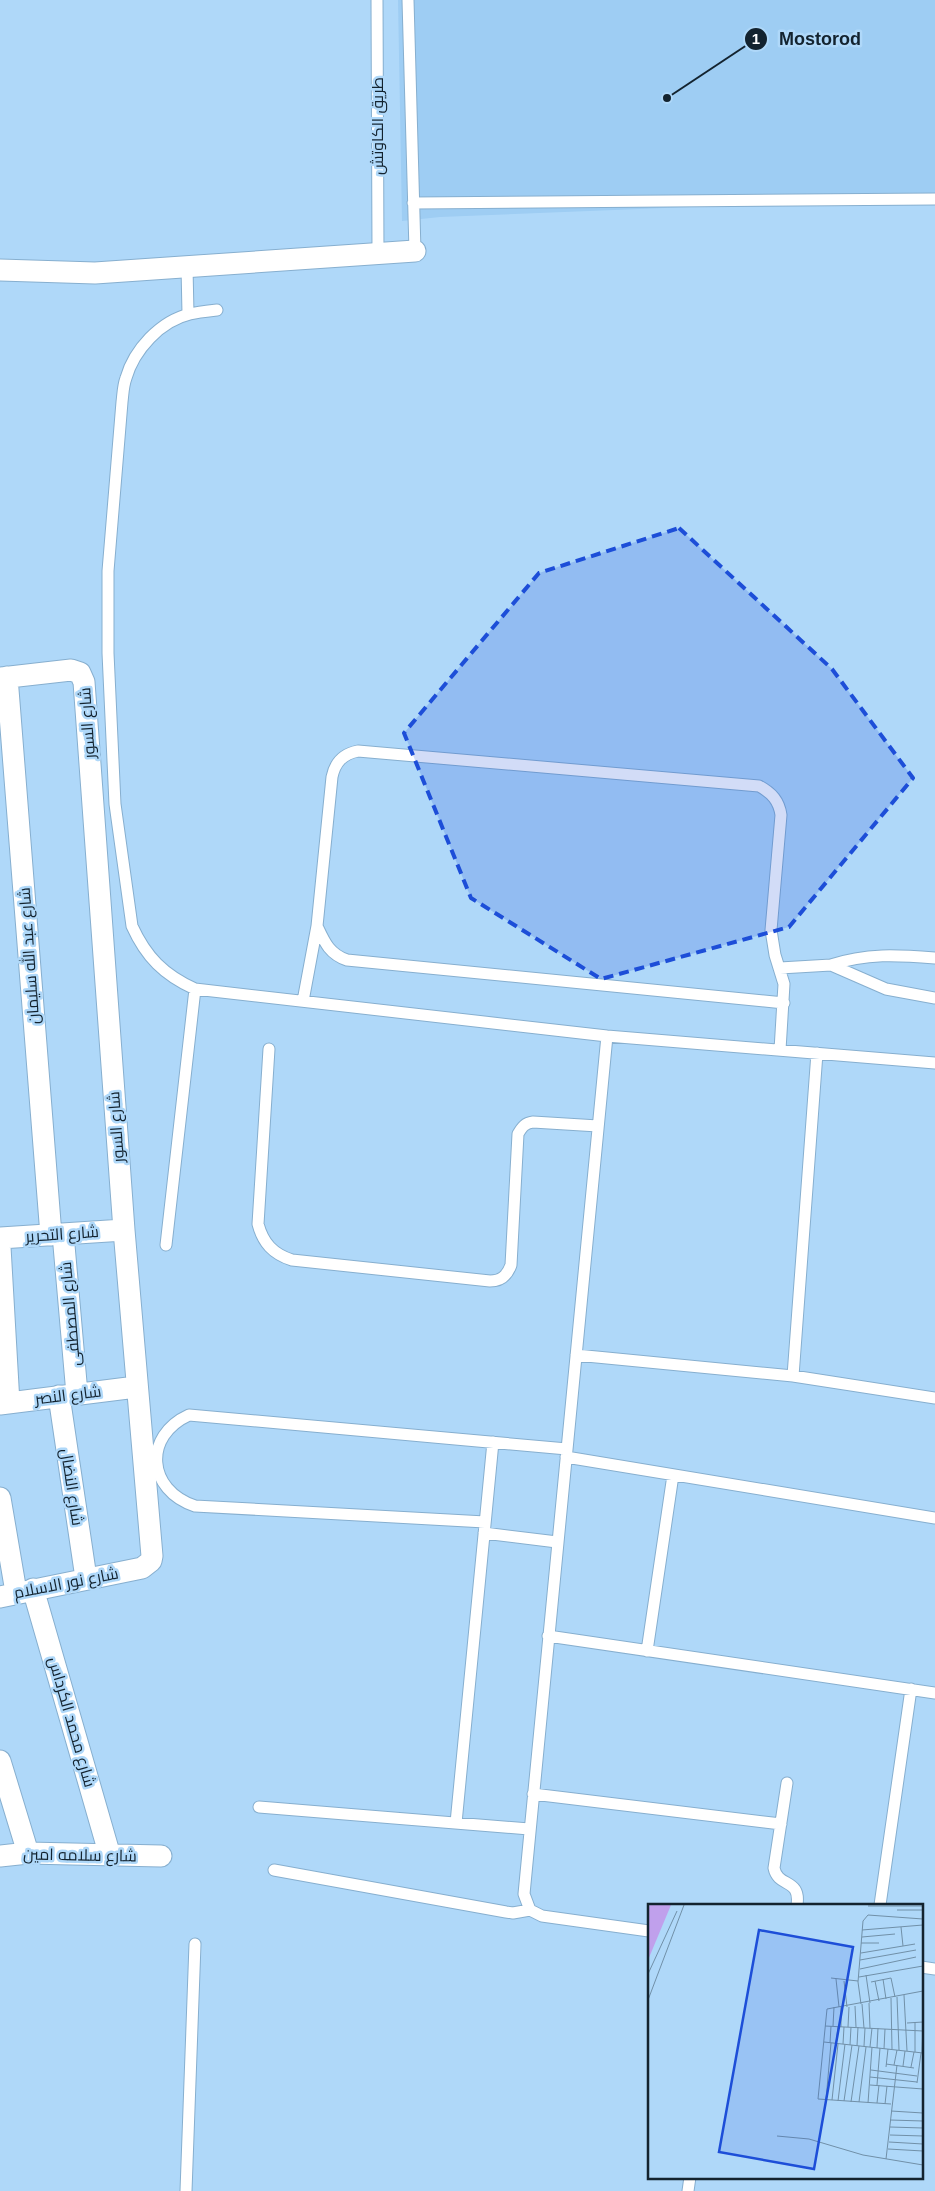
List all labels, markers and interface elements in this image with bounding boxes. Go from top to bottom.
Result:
callout: Mostorod [744,23,871,56]
text: Mostorod [779,29,861,49]
text: 1 [752,30,760,47]
street label: طريق الكاوتش [369,77,388,175]
street label: شارع السور [76,687,101,760]
street label: شارع عبد الله سليمان [14,887,45,1025]
street label: شارع السور [105,1091,130,1164]
street label: شارع التحرير [24,1223,100,1248]
street label: شارع المصطفى [57,1261,86,1367]
street label: شارع النصر [33,1382,103,1411]
street label: شارع النضال [55,1447,86,1527]
street label: شارع نور الاسلام [12,1565,120,1604]
street label: شارع محمد الكرداس [42,1655,99,1790]
street label: شارع سلامه امين [23,1846,137,1867]
inset map [648,1904,922,2178]

